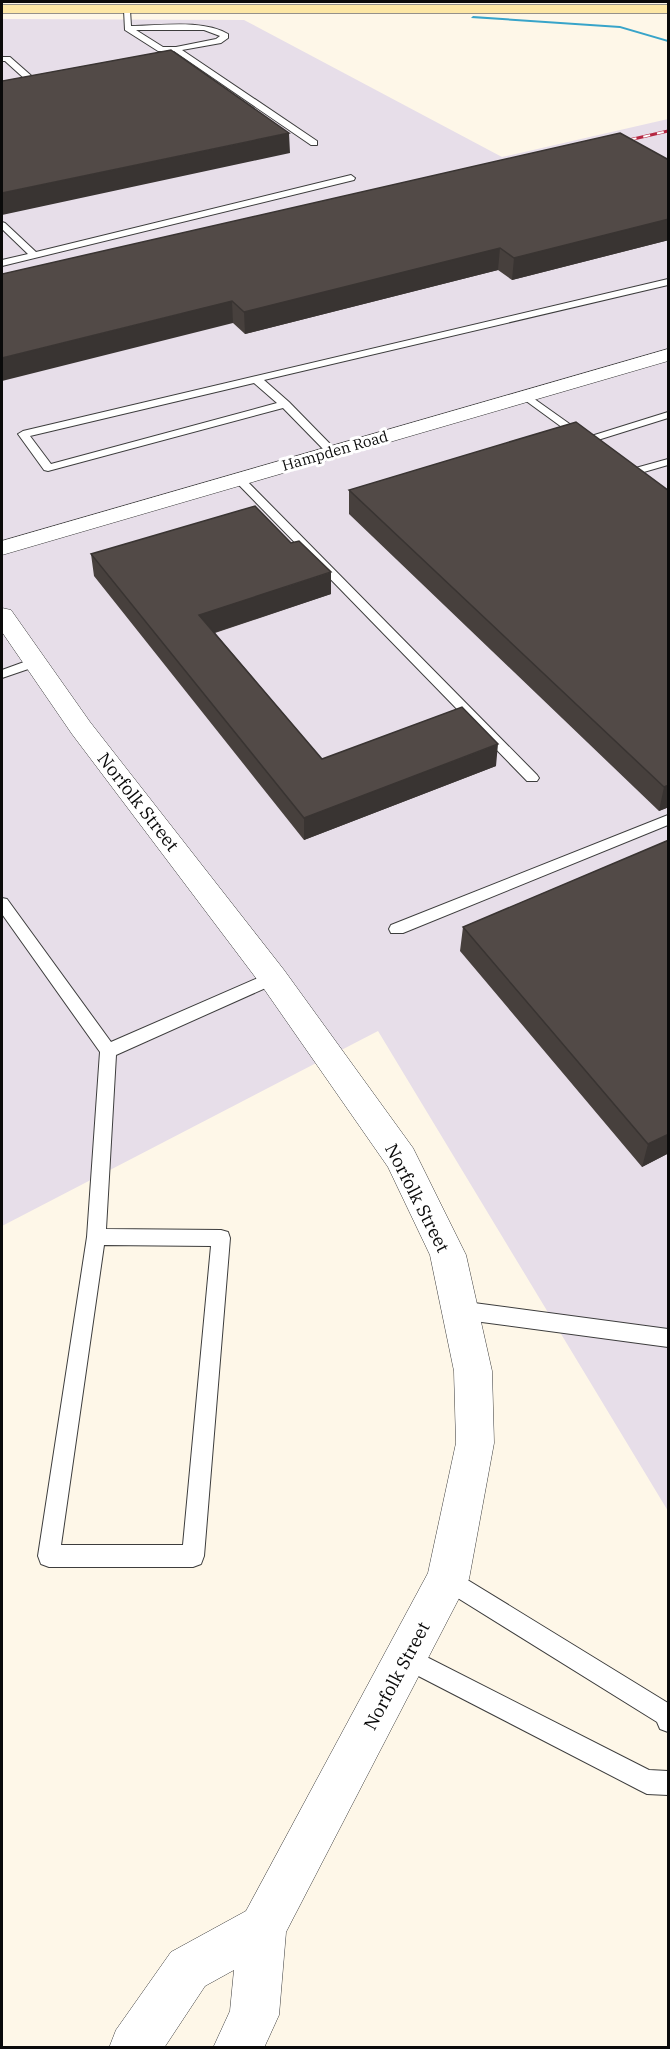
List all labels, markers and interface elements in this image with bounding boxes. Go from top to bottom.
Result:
street label: Hampden Road [280,426,390,475]
street label: Norfolk Street [93,748,184,856]
street label: Norfolk Street [380,1139,455,1256]
street label: Norfolk Street [358,1618,435,1734]

